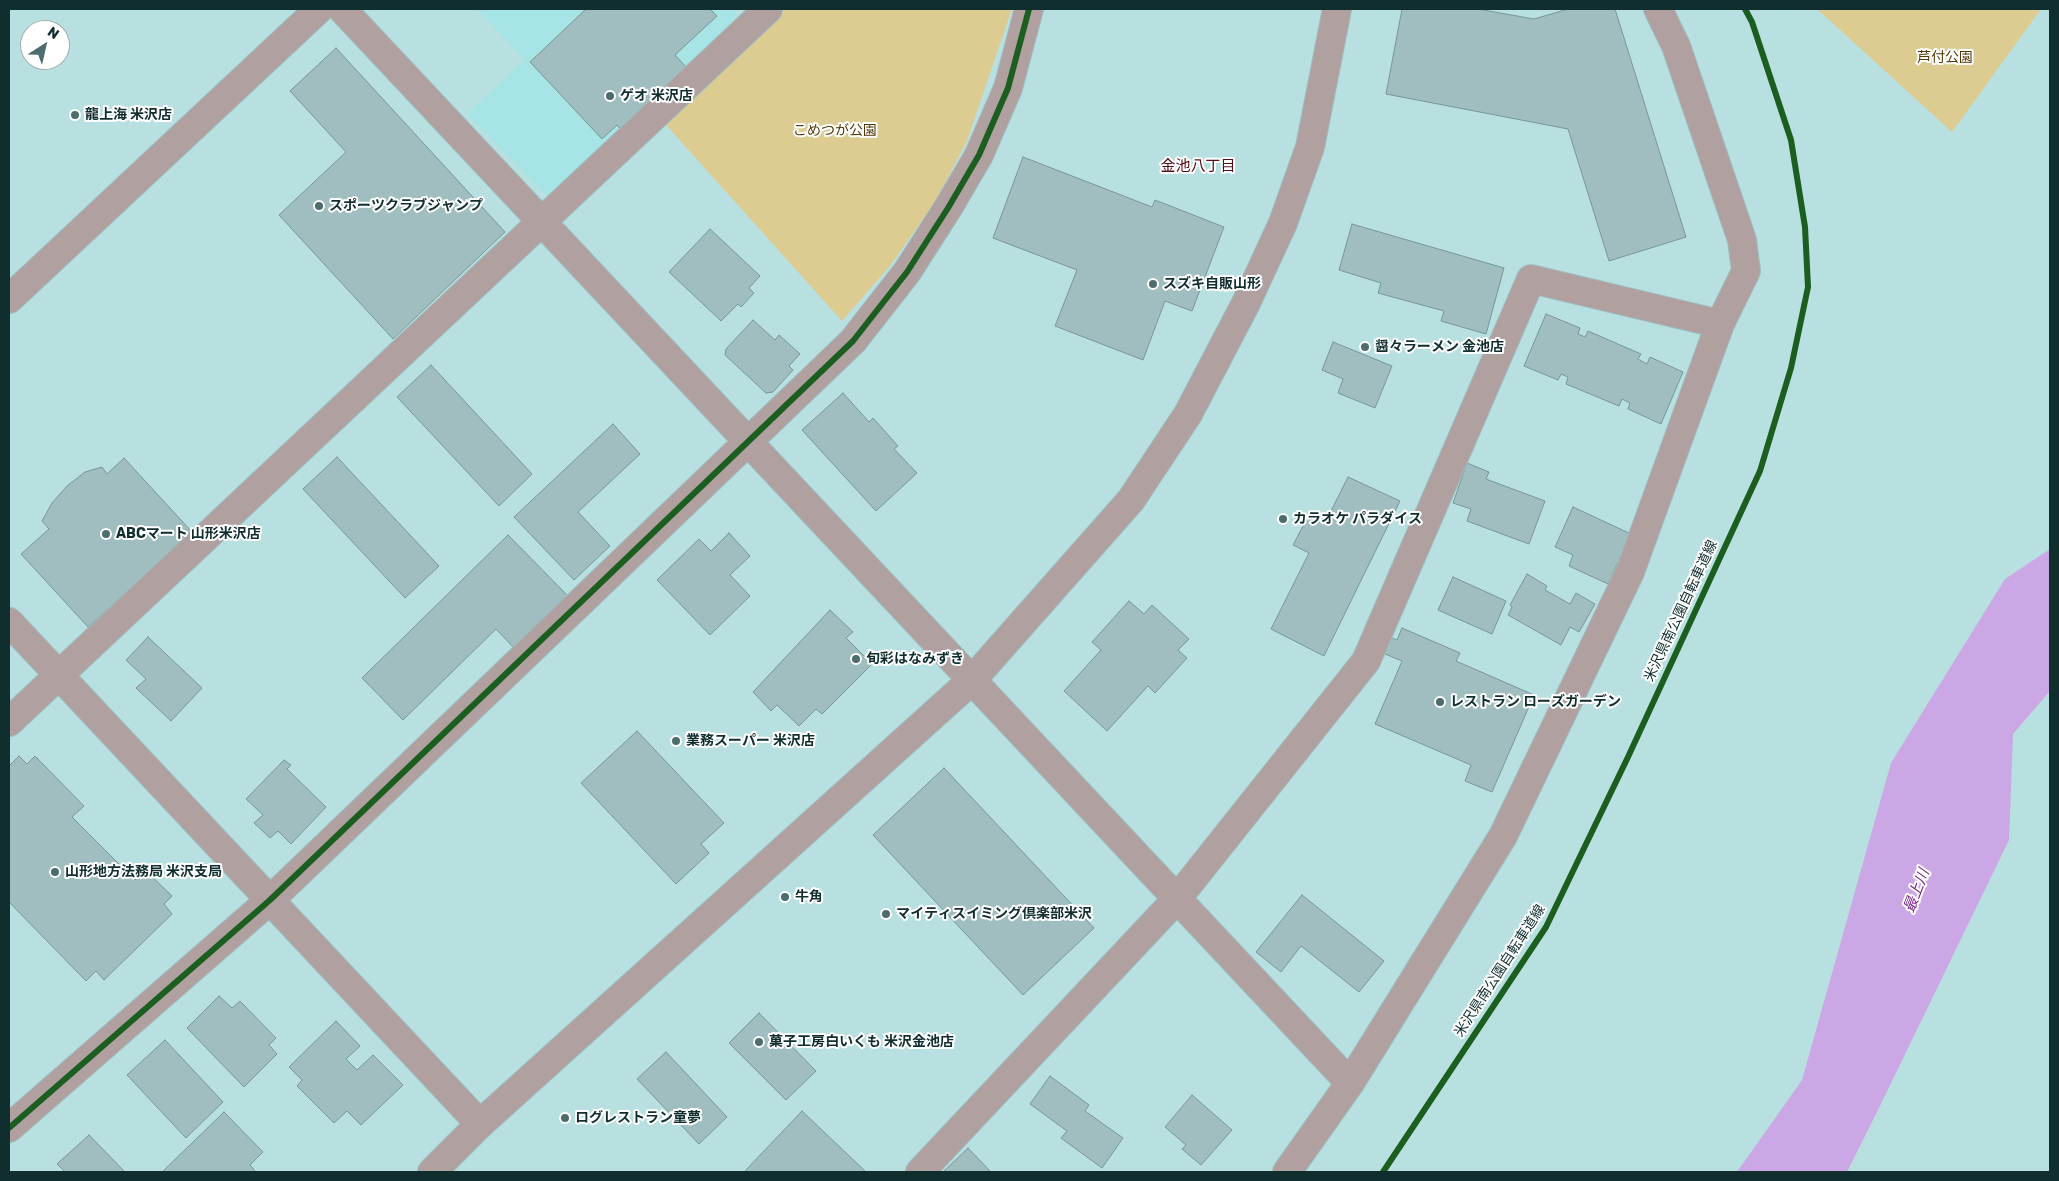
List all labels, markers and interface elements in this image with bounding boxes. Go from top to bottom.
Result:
north arrow [20,20,70,70]
text: N [44,23,62,43]
park label: 芦付公園 [1917,50,1973,66]
place label: ゲオ 米沢店 [620,88,693,104]
marker: ゲオ 米沢店 [604,90,616,102]
place label: 龍上海 米沢店 [85,107,172,123]
marker: 龍上海 米沢店 [69,109,81,121]
park label: こめつが公園 [793,123,877,139]
district label: 金池八丁目 [1161,158,1235,176]
place label: スポーツクラブジャンプ [329,198,483,214]
marker: スポーツクラブジャンプ [313,200,325,212]
place label: スズキ自販山形 [1163,276,1261,292]
marker: スズキ自販山形 [1147,278,1159,290]
place label: 醤々ラーメン 金池店 [1375,339,1504,355]
marker: 醤々ラーメン 金池店 [1359,341,1371,353]
place label: カラオケ パラダイス [1293,511,1422,527]
marker: カラオケ パラダイス [1277,513,1289,525]
place label: ABCマート 山形米沢店 [116,526,261,542]
marker: ABCマート 山形米沢店 [100,528,112,540]
street label: 米沢県南公園自転車道線 [1641,538,1721,684]
place label: 旬彩はなみずき [866,651,964,667]
marker: 旬彩はなみずき [850,653,862,665]
place label: レストラン ローズガーデン [1450,694,1621,710]
marker: レストラン ローズガーデン [1434,696,1446,708]
place label: 業務スーパー 米沢店 [686,733,815,749]
marker: 業務スーパー 米沢店 [670,735,682,747]
place label: 山形地方法務局 米沢支局 [65,864,222,880]
marker: 山形地方法務局 米沢支局 [49,866,61,878]
water label: 最上川 [1901,867,1933,915]
place label: 牛角 [795,889,823,905]
marker: 牛角 [779,891,791,903]
street label: 米沢県南公園自転車道線 [1451,902,1549,1040]
place label: マイティスイミング倶楽部米沢 [896,906,1092,922]
marker: マイティスイミング倶楽部米沢 [880,908,892,920]
place label: 菓子工房白いくも 米沢金池店 [769,1034,954,1050]
marker: 菓子工房白いくも 米沢金池店 [753,1036,765,1048]
place label: ログレストラン童夢 [575,1110,701,1126]
marker: ログレストラン童夢 [559,1112,571,1124]

